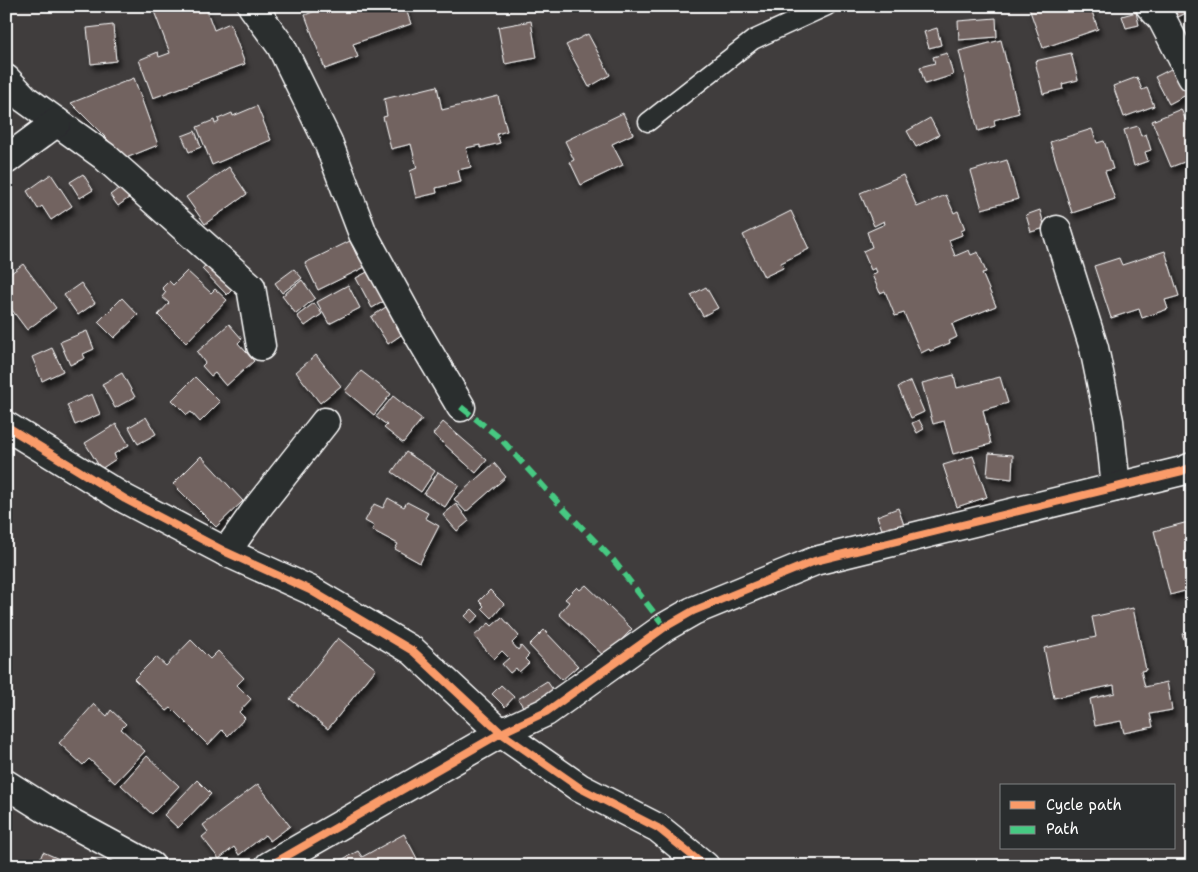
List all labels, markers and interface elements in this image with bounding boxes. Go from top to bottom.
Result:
legend [1000,784,1176,850]
text: Cycle path [1046,795,1122,815]
text: Path [1046,819,1079,839]

